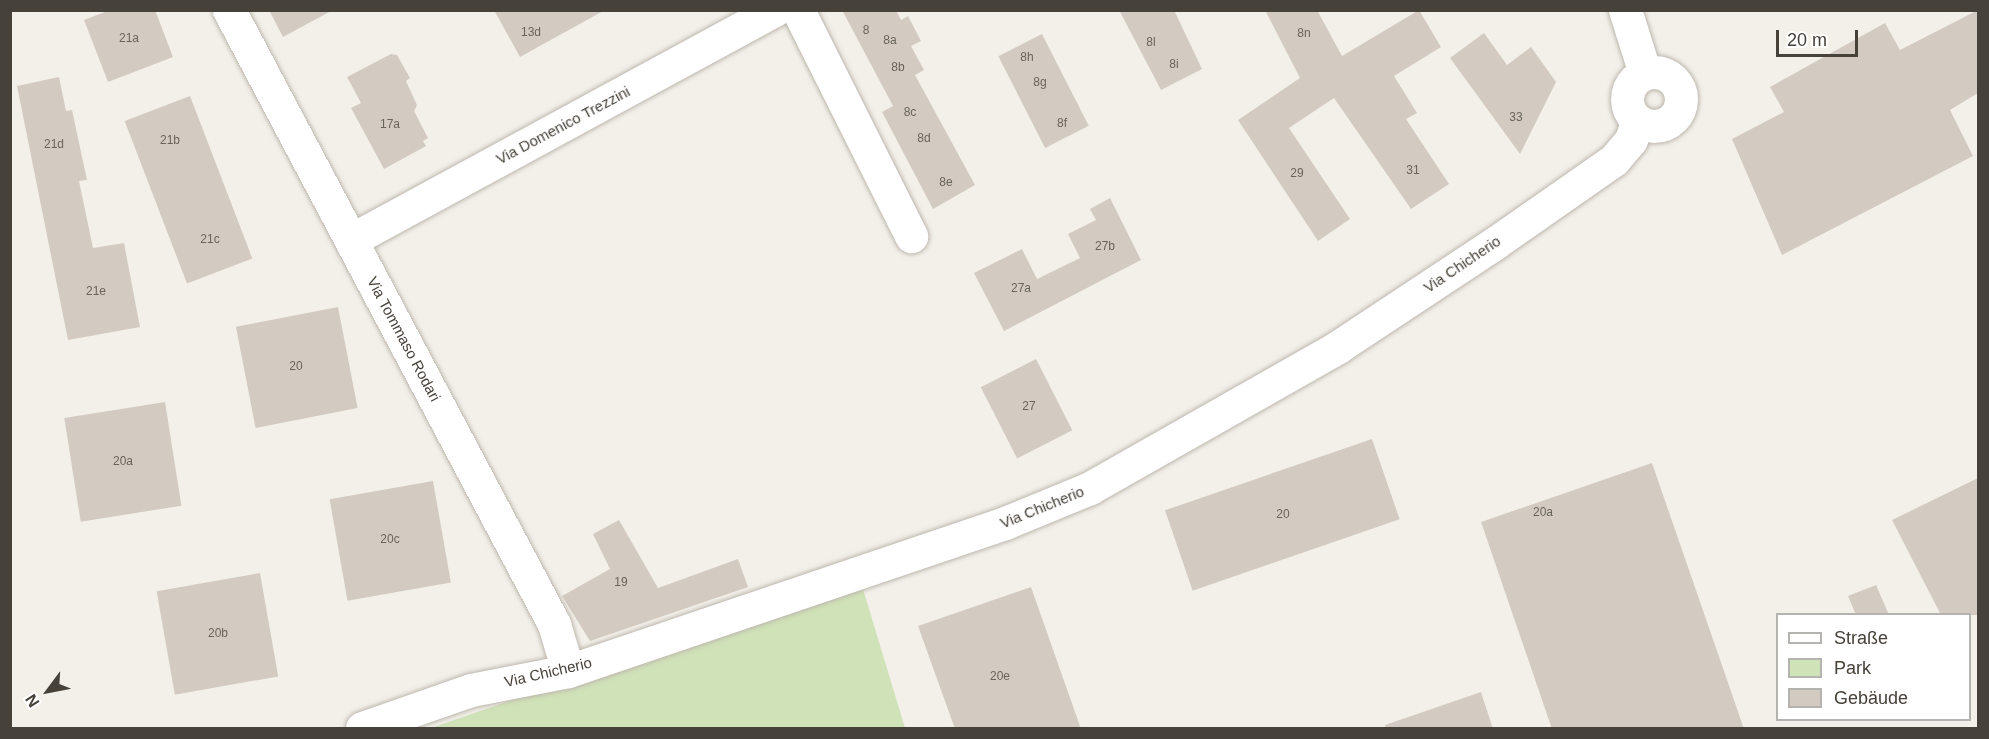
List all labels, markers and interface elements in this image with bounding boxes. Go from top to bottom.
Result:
scale bar [1779,18,1862,56]
house number: 8 [863,24,869,38]
house number: 13d [521,26,541,40]
house number: 8n [1297,27,1311,41]
text: 20 m [1787,30,1827,50]
house number: 21a [119,32,139,46]
house number: 8a [883,34,897,48]
house number: 8l [1146,36,1156,50]
house number: 8h [1020,51,1034,65]
house number: 8i [1169,58,1179,72]
house number: 8b [891,61,905,75]
house number: 8g [1033,76,1047,90]
street label: Via Domenico Trezzini [493,82,633,168]
house number: 8c [904,106,916,120]
house number: 33 [1509,111,1523,125]
house number: 8f [1057,117,1067,131]
house number: 17a [380,118,400,132]
house number: 8d [917,132,931,146]
house number: 21b [160,134,180,148]
house number: 21d [44,138,64,152]
house number: 31 [1406,164,1420,178]
house number: 29 [1290,167,1304,181]
house number: 8e [939,176,953,190]
street label: Via Chicherio [1420,232,1504,296]
house number: 21c [200,233,220,247]
house number: 27b [1095,240,1115,254]
street label: Via Tommaso Rodari [363,273,445,405]
house number: 27a [1011,282,1031,296]
house number: 21e [86,285,106,299]
house number: 20 [289,360,303,374]
house number: 27 [1022,400,1036,414]
house number: 20a [113,455,133,469]
street label: Via Chicherio [997,482,1087,532]
house number: 20a [1533,506,1553,520]
house number: 20 [1276,508,1290,522]
house number: 20c [380,533,400,547]
house number: 19 [614,576,628,590]
legend [1776,613,1971,721]
house number: 20b [208,627,228,641]
text: Straße [1834,628,1888,648]
street label: Via Chicherio [503,653,593,691]
text: Park [1834,658,1871,678]
north arrow [18,661,78,721]
house number: 20e [990,670,1010,684]
text: Gebäude [1834,688,1908,708]
text: N [22,691,43,710]

